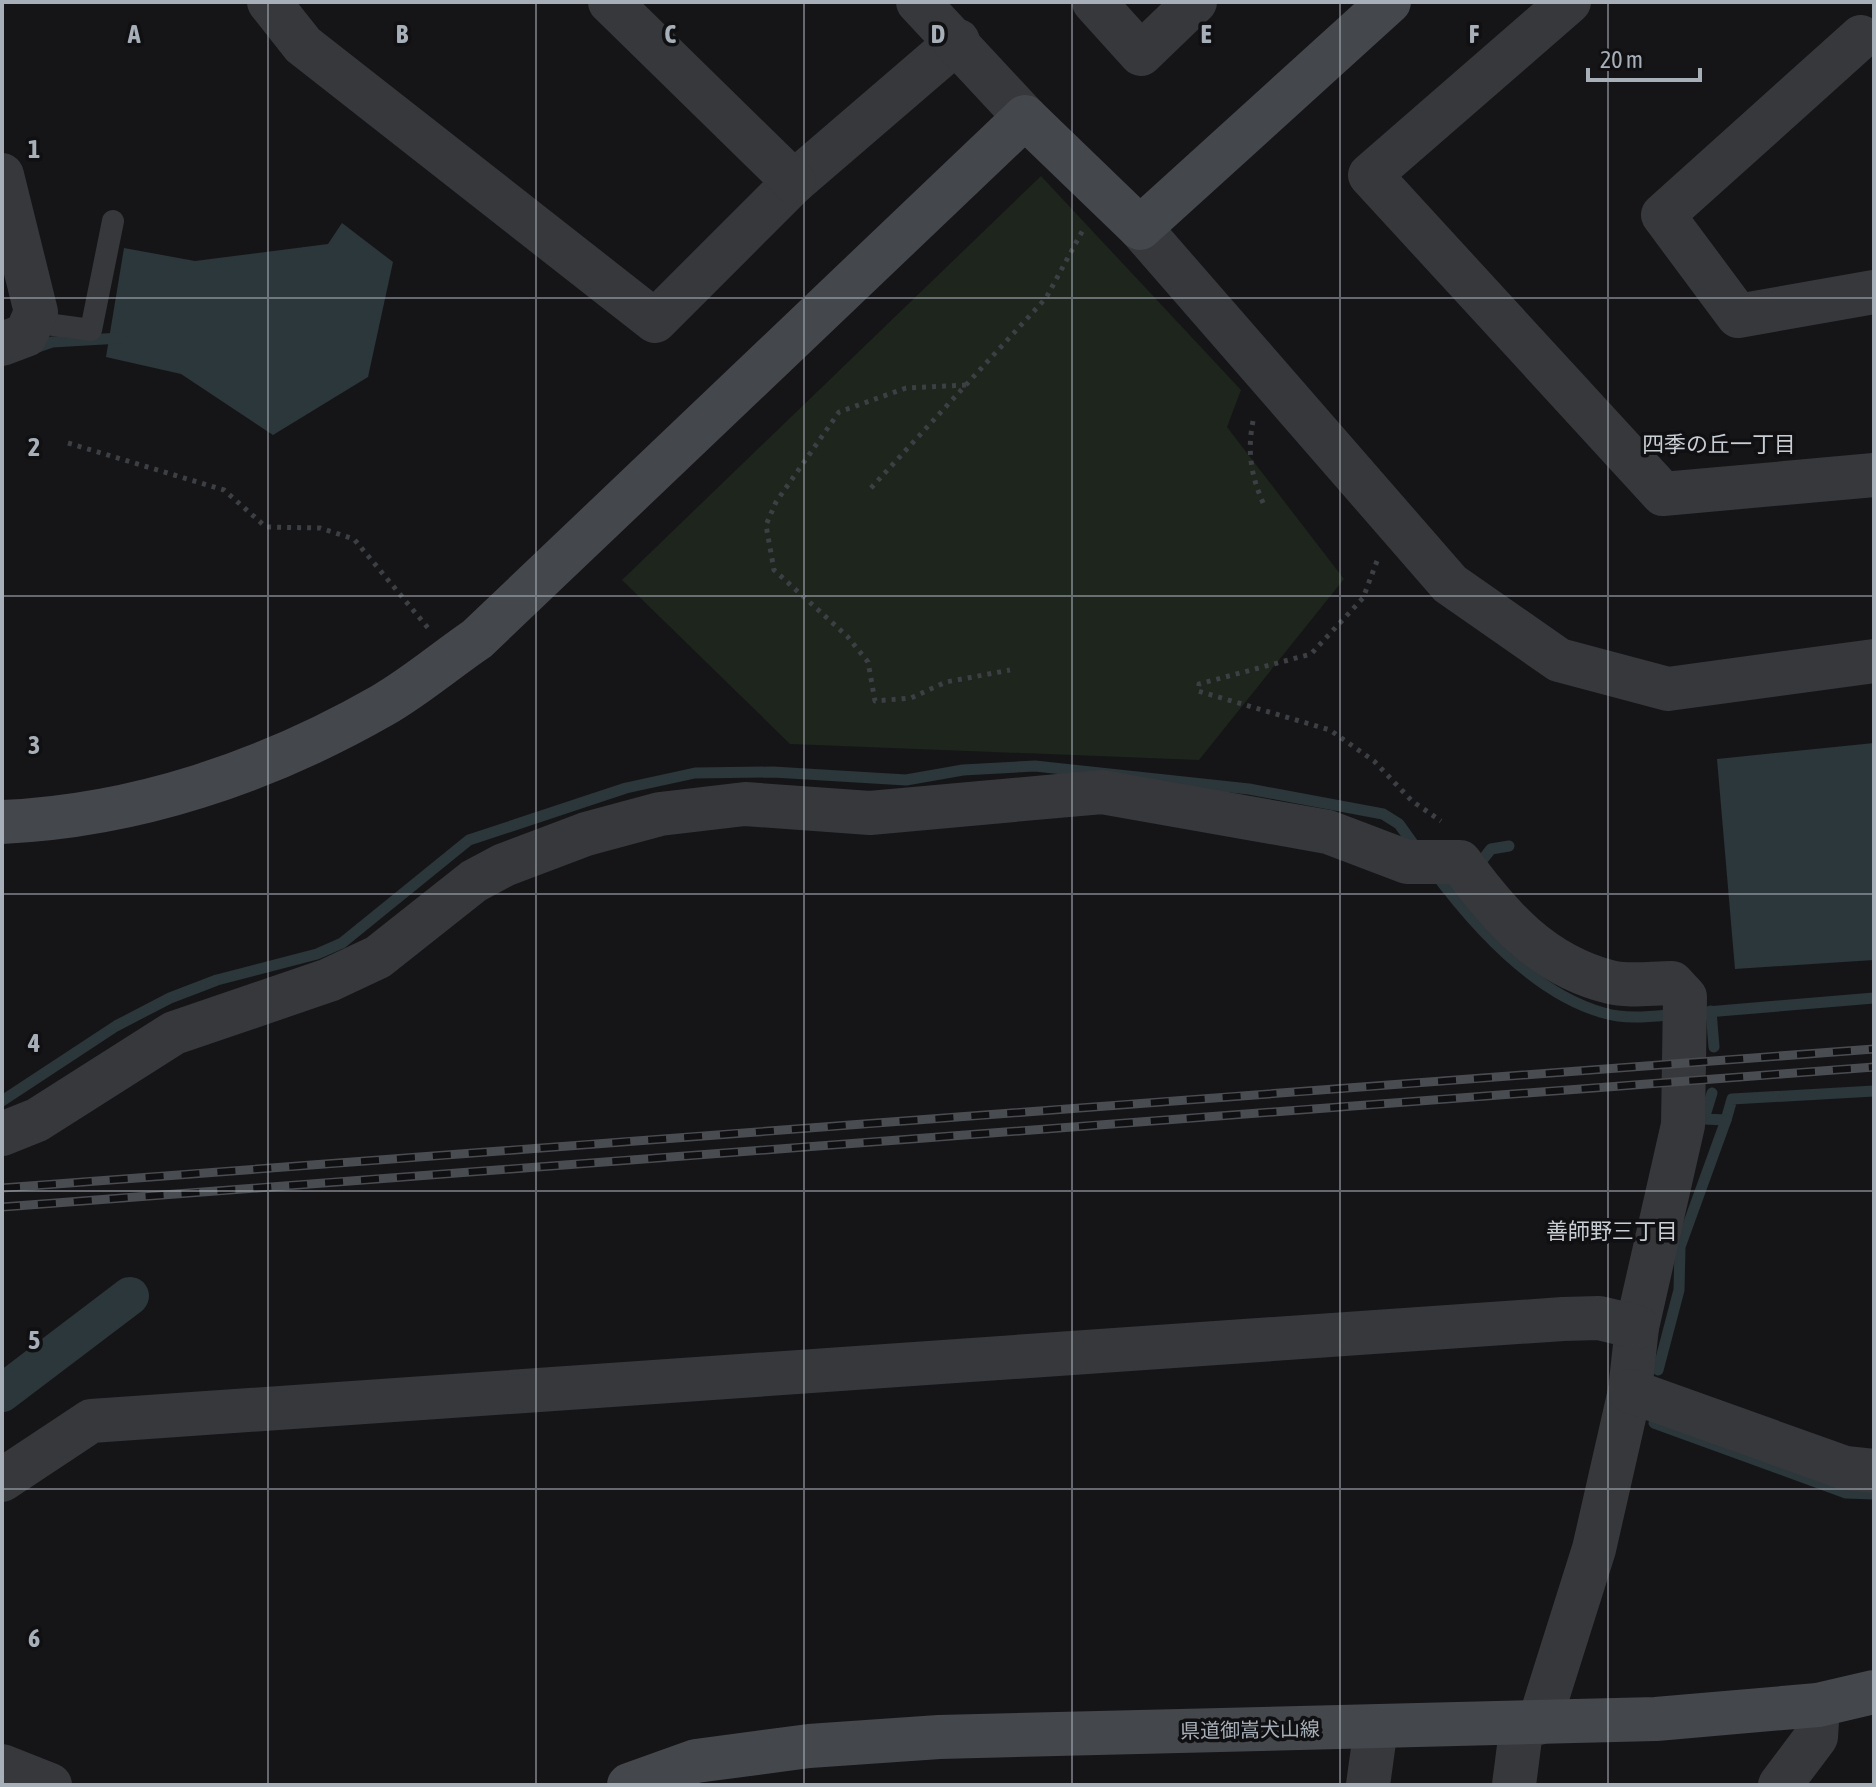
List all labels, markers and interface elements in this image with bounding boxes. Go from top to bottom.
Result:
text: A [127,19,141,49]
text: B [396,19,409,49]
text: C [664,19,676,49]
text: D [931,19,945,49]
text: E [1200,19,1212,49]
text: F [1469,19,1480,49]
scale bar [1588,32,1700,82]
text: 20 m [1600,46,1643,73]
text: 1 [28,134,40,164]
district label: 四季の丘一丁目 [1642,431,1796,457]
text: 2 [28,432,40,462]
text: 3 [28,730,40,760]
text: 4 [27,1028,40,1058]
district label: 善師野三丁目 [1546,1218,1678,1244]
text: 5 [28,1325,40,1355]
text: 6 [28,1623,40,1653]
street label: 県道御嵩犬山線 [1180,1717,1320,1742]

